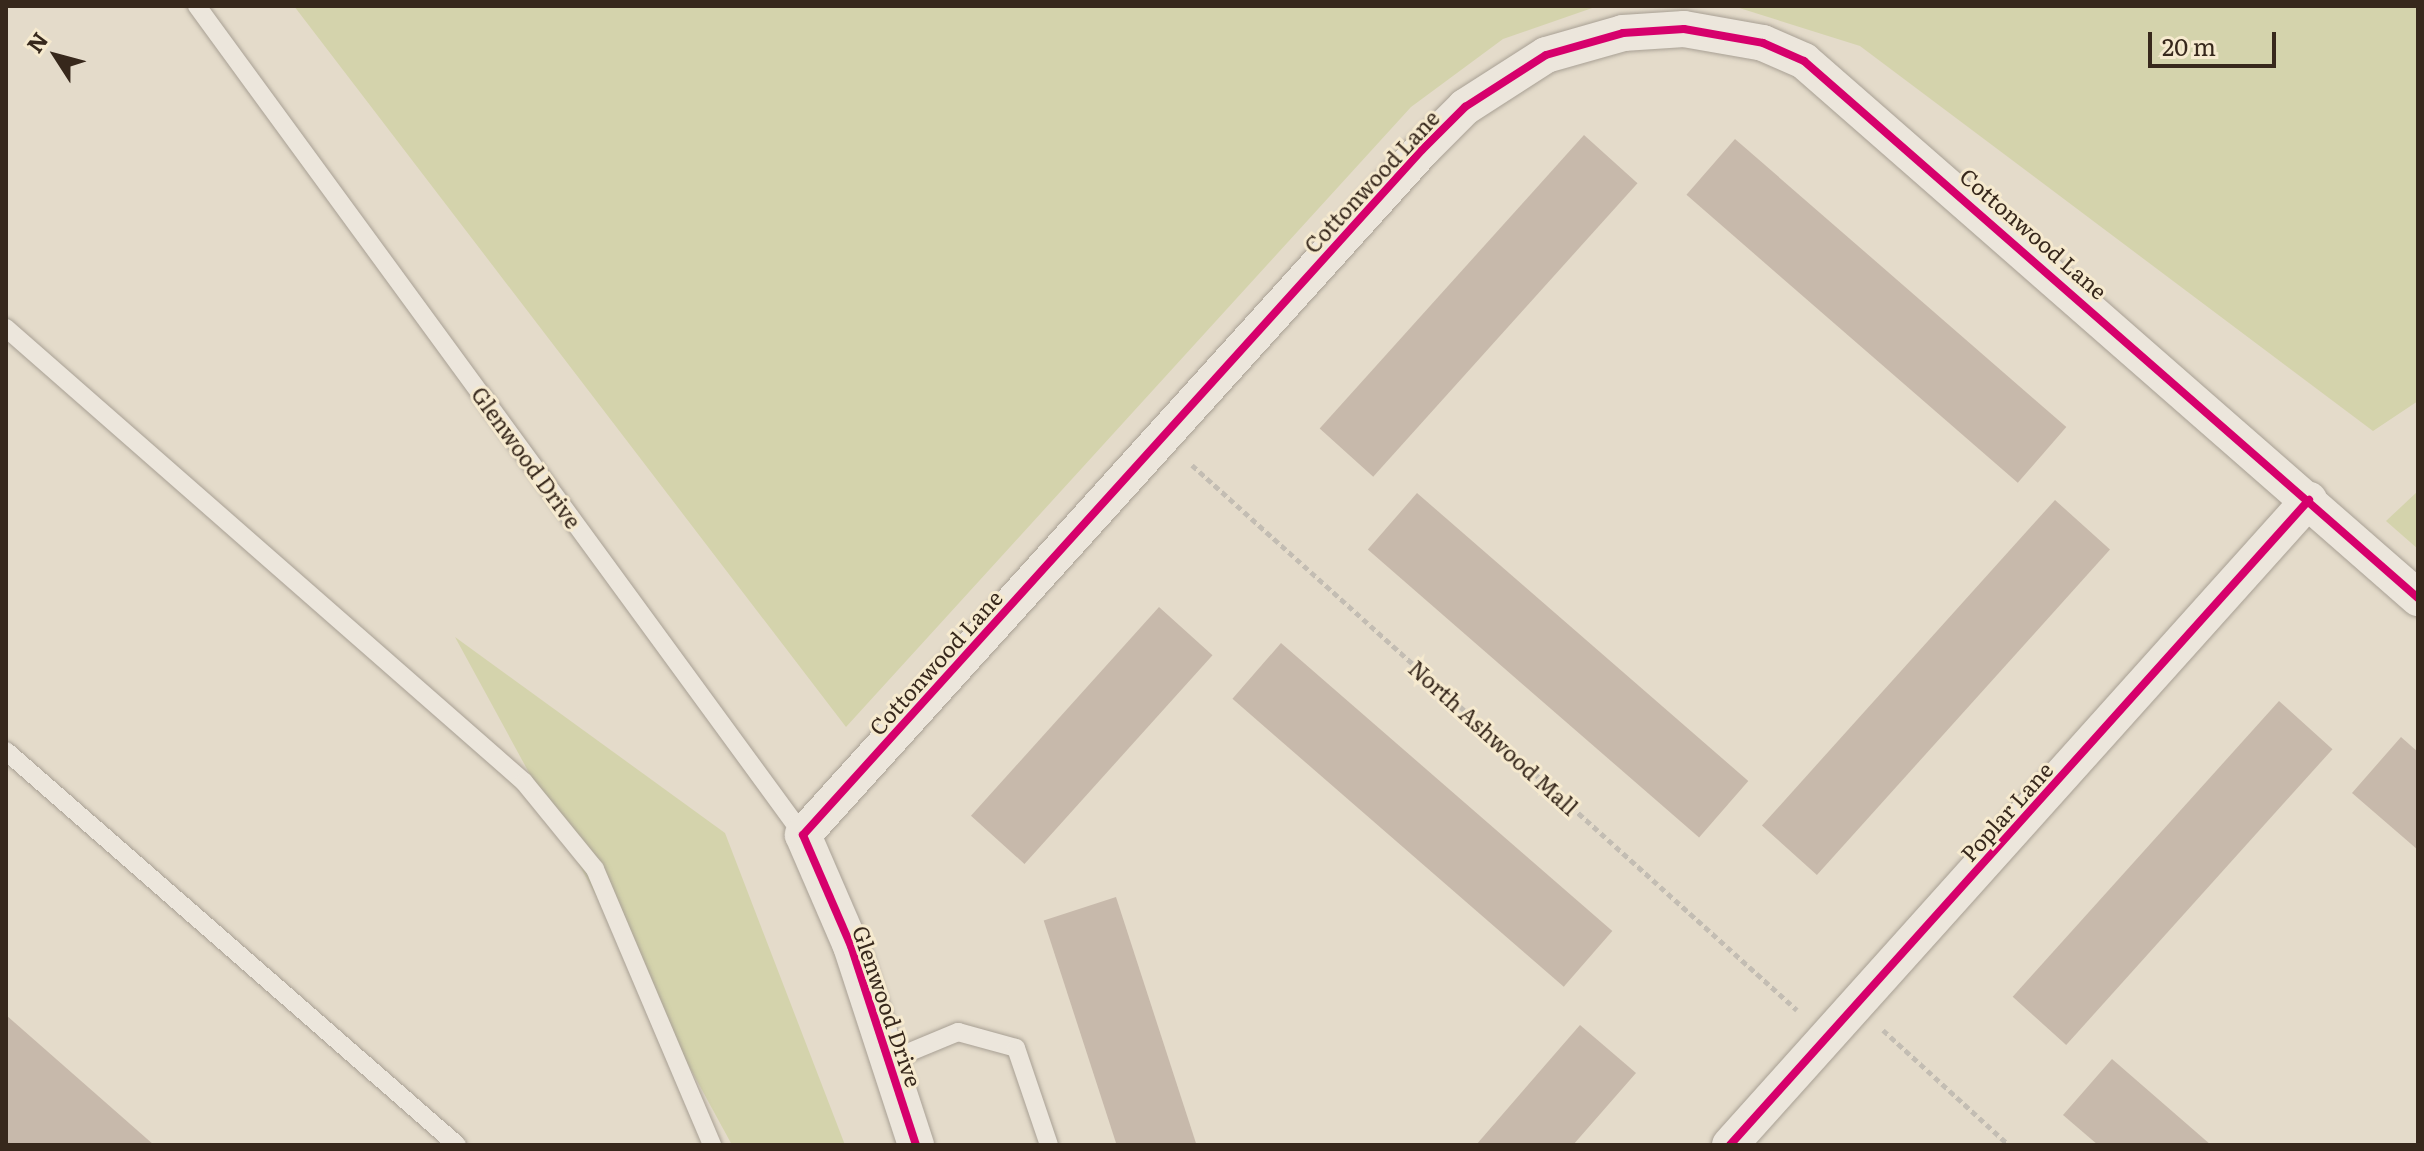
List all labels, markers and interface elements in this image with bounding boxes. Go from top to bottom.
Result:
north arrow [16,16,96,96]
scale bar [2152,16,2280,66]
text: N [17,24,55,59]
text: 20 m [2162,28,2216,63]
street label: Cottonwood Lane [1298,104,1444,258]
street label: Cottonwood Lane [1955,162,2113,304]
street label: Glenwood Drive [467,381,587,533]
street label: Cottonwood Lane [863,584,1007,740]
street label: North Ashwood Mall [1404,654,1584,820]
street label: Poplar Lane [1955,756,2057,866]
street label: Glenwood Drive [848,922,928,1090]

